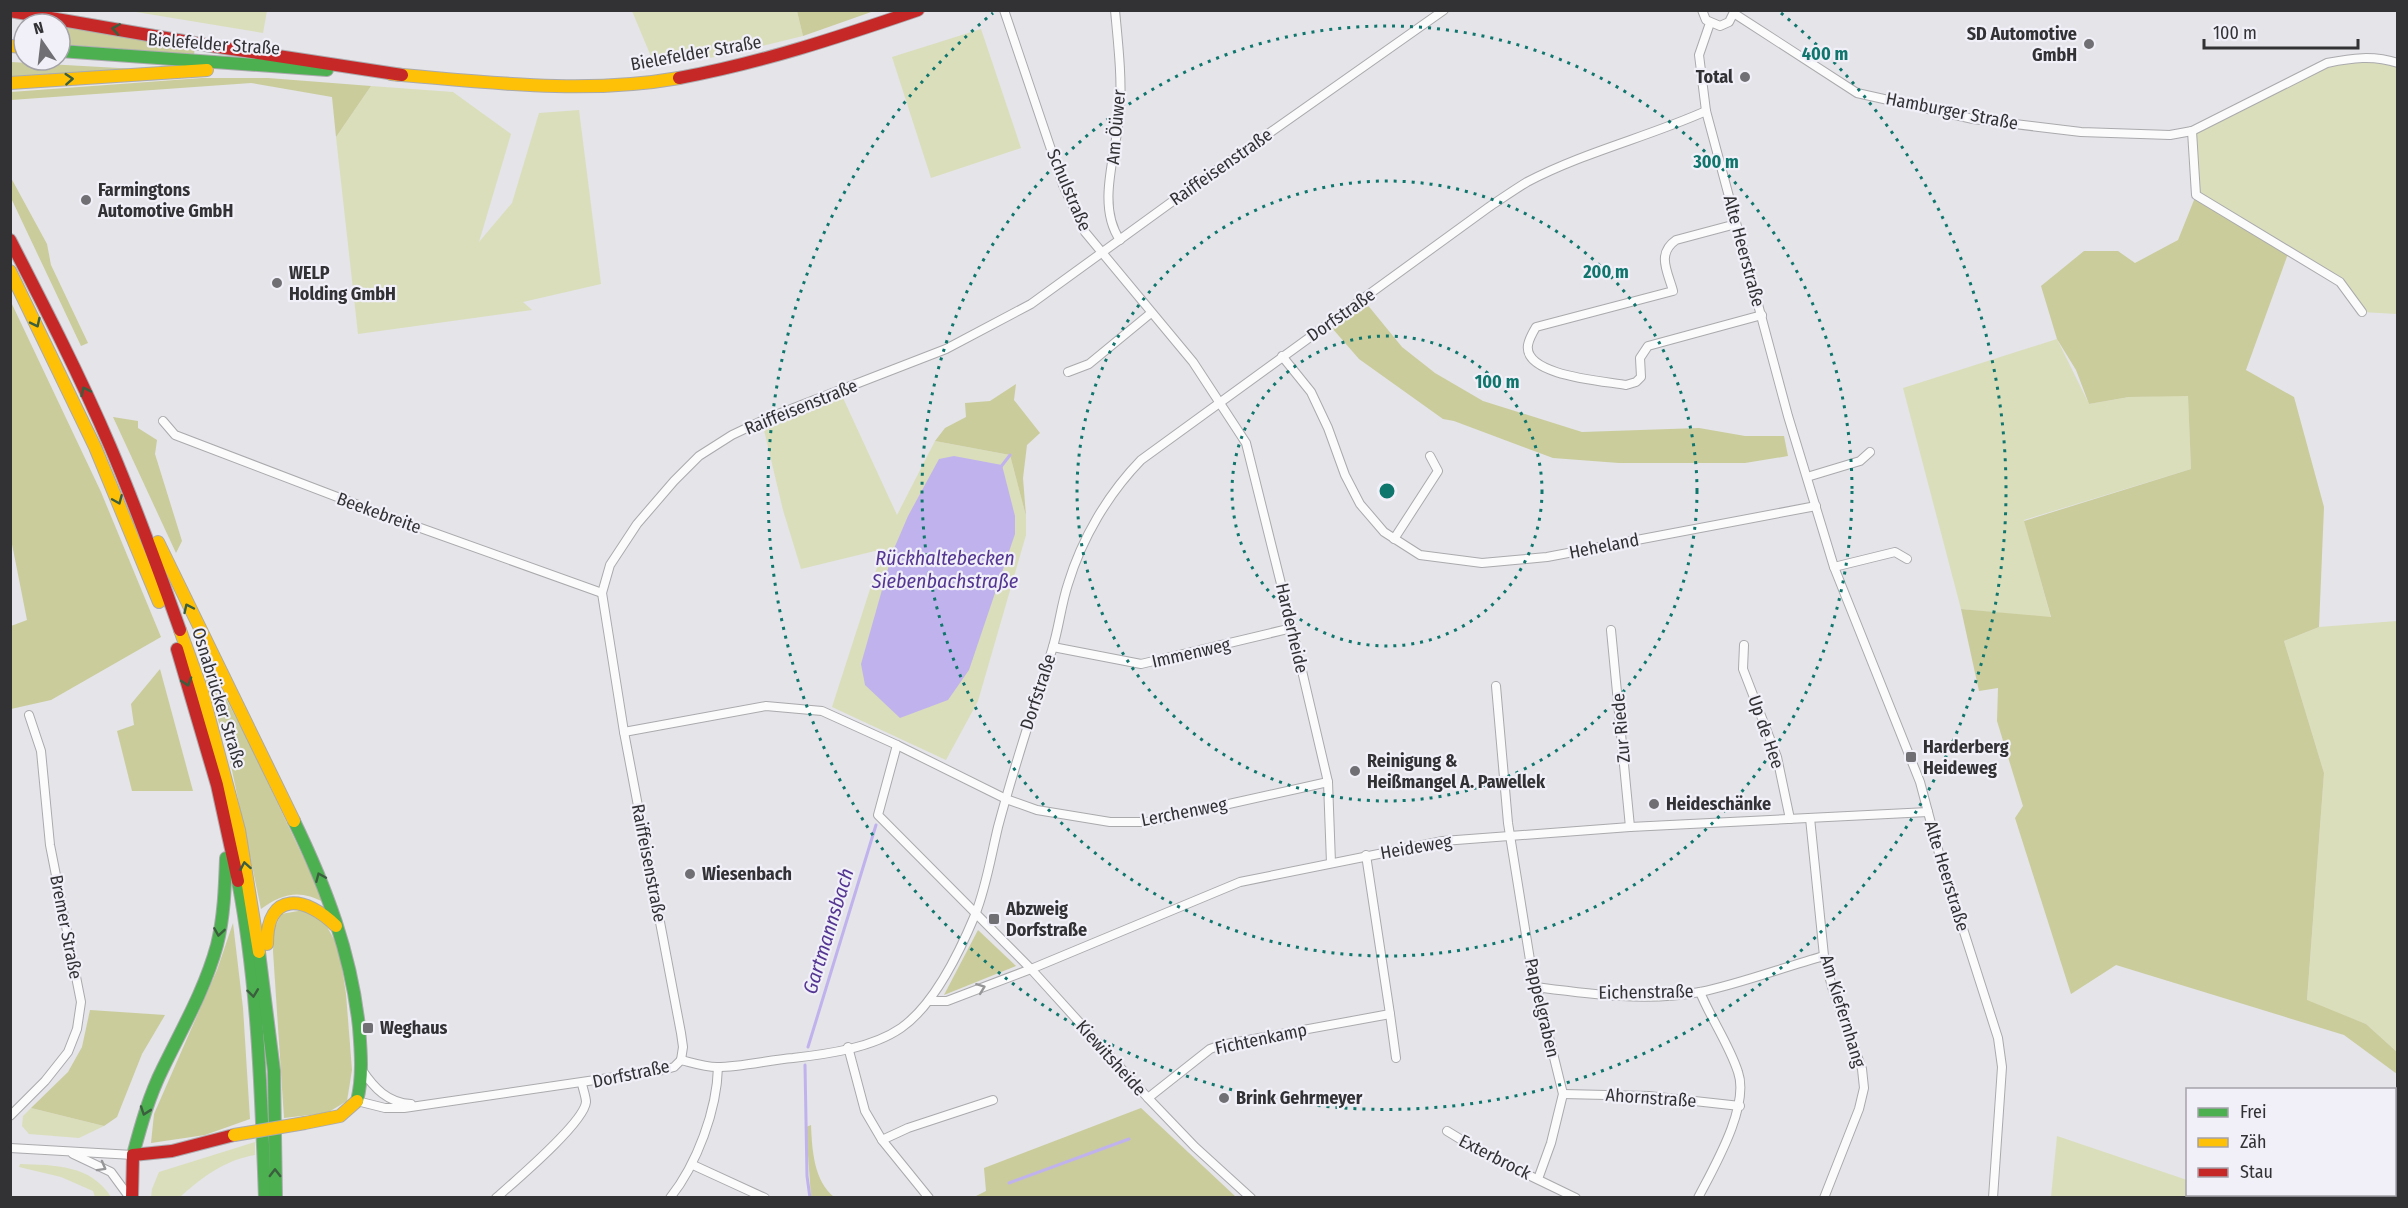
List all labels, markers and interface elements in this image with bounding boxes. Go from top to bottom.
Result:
north arrow [12,12,72,72]
scale bar [2204,12,2358,50]
text: N [32,18,45,38]
text: 100 m [2213,22,2257,44]
place label: SD Automotive GmbH [1967,23,2077,66]
one-way arrow [111,24,120,36]
street label: Bielefelder Straße [147,28,281,60]
street label: Bielefelder Straße [629,31,763,75]
marker: SD Automotive GmbH [2082,37,2096,51]
text: 400 m [1802,43,1848,65]
place label: Total [1696,66,1733,88]
marker: Total [1738,70,1752,84]
one-way arrow [64,73,73,86]
street label: Hamburger Straße [1884,87,2020,135]
street label: Am Öüwer [1102,88,1130,165]
street label: Raiffeisenstraße [1166,124,1277,210]
street label: Schulstraße [1042,146,1096,234]
text: 300 m [1692,151,1739,173]
place label: Farmingtons Automotive GmbH [97,179,233,222]
marker: Farmingtons Automotive GmbH [79,193,93,207]
street label: Alte Heerstraße [1719,193,1769,309]
text: 200 m [1582,261,1629,283]
place label: WELP Holding GmbH [289,262,396,305]
marker: WELP Holding GmbH [270,276,284,290]
street label: Dorfstraße [1303,283,1379,346]
one-way arrow [28,317,40,328]
text: 100 m [1475,371,1519,393]
street label: Raiffeisenstraße [741,374,861,440]
one-way arrow [80,386,92,397]
centre of rings [1377,481,1397,501]
street label: Beekebreite [334,488,424,538]
one-way arrow [111,494,123,505]
street label: Heheland [1567,528,1641,564]
water label: Rückhaltebecken Siebenbachstraße [871,546,1019,593]
street label: Harderheide [1271,581,1313,675]
one-way arrow [184,604,196,615]
street label: Osnabrücker Straße [187,625,251,771]
street label: Immenweg [1150,633,1233,673]
street label: Dorfstraße [1015,651,1061,733]
one-way arrow [180,676,193,687]
street label: Zur Riede [1607,692,1635,764]
street label: Up de Hee [1743,693,1789,772]
place label: Harderberg Heideweg [1923,736,2009,779]
place label: Reinigung & Heißmangel A. Pawellek [1367,750,1546,793]
marker: Harderberg Heideweg [1904,750,1918,764]
marker: Reinigung & Heißmangel A. Pawellek [1348,764,1362,778]
street label: Lerchenweg [1139,793,1229,831]
place label: Heideschänke [1666,793,1771,815]
marker: Heideschänke [1647,797,1661,811]
street label: Raiffeisenstraße [627,802,671,924]
street label: Alte Heerstraße [1920,818,1974,934]
street label: Heideweg [1379,830,1454,864]
one-way arrow [239,861,252,871]
place label: Wiesenbach [702,863,792,885]
water label: Gartmannsbach [797,865,859,997]
marker: Wiesenbach [683,867,697,881]
street label: Bremer Straße [45,873,87,981]
one-way arrow [316,873,328,884]
place label: Abzweig Dorfstraße [1005,898,1087,941]
marker: Abzweig Dorfstraße [987,912,1001,926]
one-way arrow [213,926,226,936]
street label: Am Kiefernhang [1815,952,1871,1071]
street label: Pappelgraben [1520,956,1564,1060]
street label: Eichenstraße [1598,980,1694,1004]
one-way arrow [974,983,985,995]
one-way arrow [247,988,259,997]
street label: Kiewitsheide [1071,1016,1151,1100]
place label: Weghaus [380,1017,448,1039]
street label: Fichtenkamp [1213,1019,1309,1059]
marker: Weghaus [361,1021,375,1035]
street label: Dorfstraße [590,1055,672,1093]
street label: Ahornstraße [1605,1084,1697,1112]
place label: Brink Gehrmeyer [1236,1087,1363,1109]
legend [2186,1088,2396,1196]
marker: Brink Gehrmeyer [1217,1091,1231,1105]
text: Frei [2240,1101,2266,1123]
one-way arrow [139,1105,152,1116]
street label: Exterbrock [1455,1129,1535,1185]
text: Zäh [2240,1131,2267,1153]
one-way arrow [96,1160,107,1171]
text: Stau [2240,1161,2273,1183]
one-way arrow [269,1169,281,1178]

